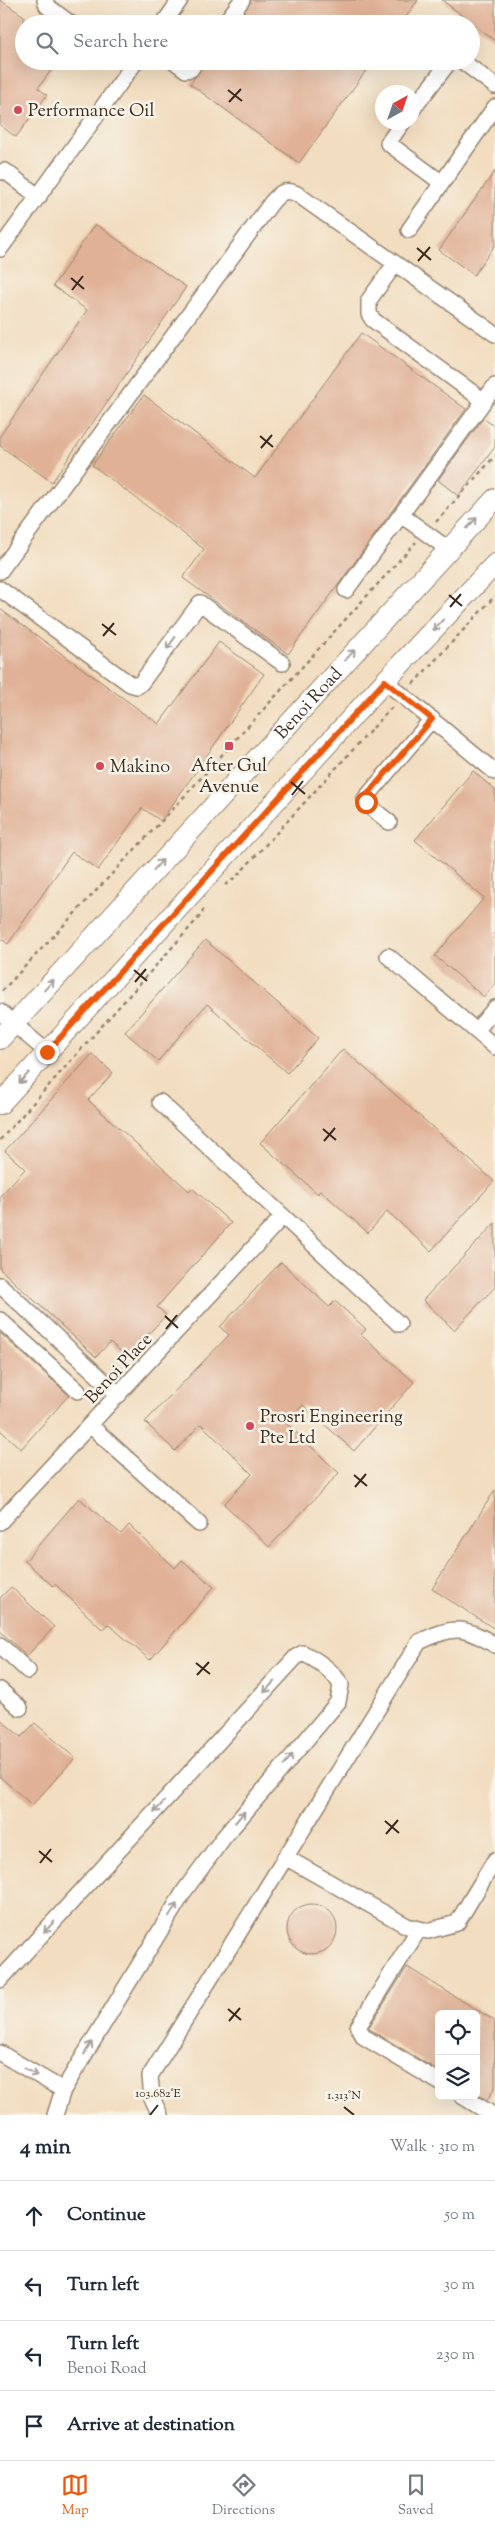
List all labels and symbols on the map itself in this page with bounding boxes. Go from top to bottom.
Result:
north arrow [375,85,420,130]
place label: Performance Oil [28,99,154,125]
marker: Performance Oil [12,104,24,116]
one-way arrow [466,516,478,529]
one-way arrow [432,619,444,632]
one-way arrow [166,635,176,649]
one-way arrow [344,648,356,661]
street label: Benoi Road [270,662,349,746]
marker: After Gul Avenue [223,740,235,752]
place label: After Gul Avenue [191,754,267,801]
place label: Makino [110,755,170,781]
marker: Makino [94,760,106,772]
route start [355,791,378,814]
one-way arrow [152,859,164,872]
one-way arrow [43,979,55,992]
route end [36,1041,59,1064]
one-way arrow [18,1072,30,1085]
street label: Benoi Place [80,1328,159,1411]
place label: Prosri Engineering Pte Ltd [260,1405,403,1452]
marker: Prosri Engineering Pte Ltd [244,1420,256,1432]
one-way arrow [263,1681,274,1694]
one-way arrow [283,1754,294,1767]
one-way arrow [153,1801,165,1814]
one-way arrow [235,1811,246,1824]
one-way arrow [168,1903,178,1917]
one-way arrow [43,1920,55,1933]
one-way arrow [83,2042,93,2056]
one-way arrow [23,2068,37,2078]
text: 103.682°E [135,2085,182,2103]
text: 1.313°N [327,2087,361,2105]

